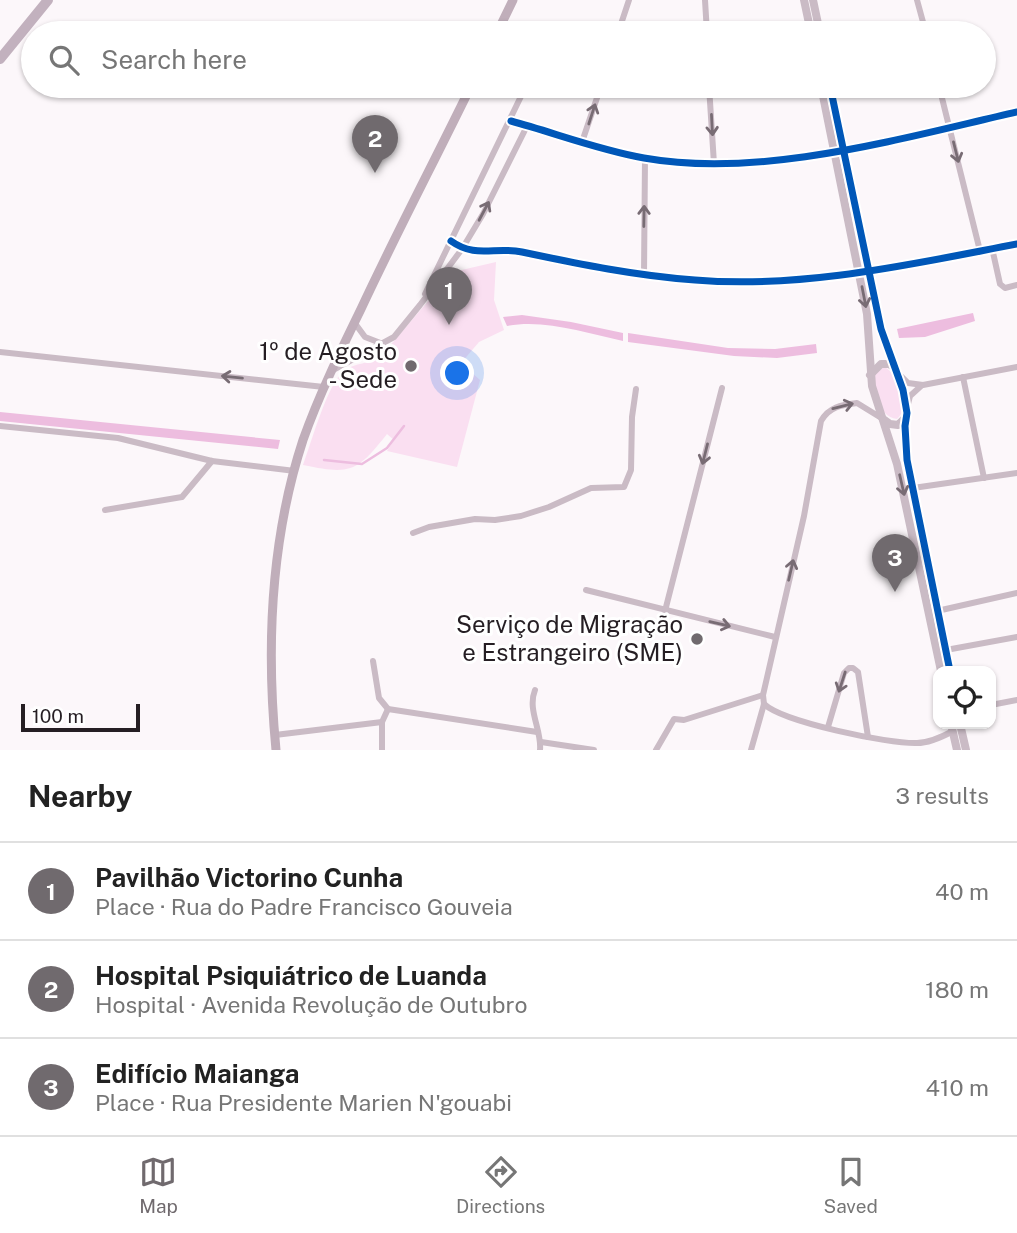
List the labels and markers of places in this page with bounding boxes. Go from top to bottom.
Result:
pin: 2 [352,115,398,173]
pin: 1 [426,267,472,325]
place label: 1º de Agosto - Sede [259,337,397,393]
marker: 1º de Agosto - Sede [403,358,419,374]
pin: 3 [872,534,918,592]
place label: Serviço de Migração e Estrangeiro (SME) [456,610,683,666]
marker: Serviço de Migração e Estrangeiro (SME) [689,631,705,647]

